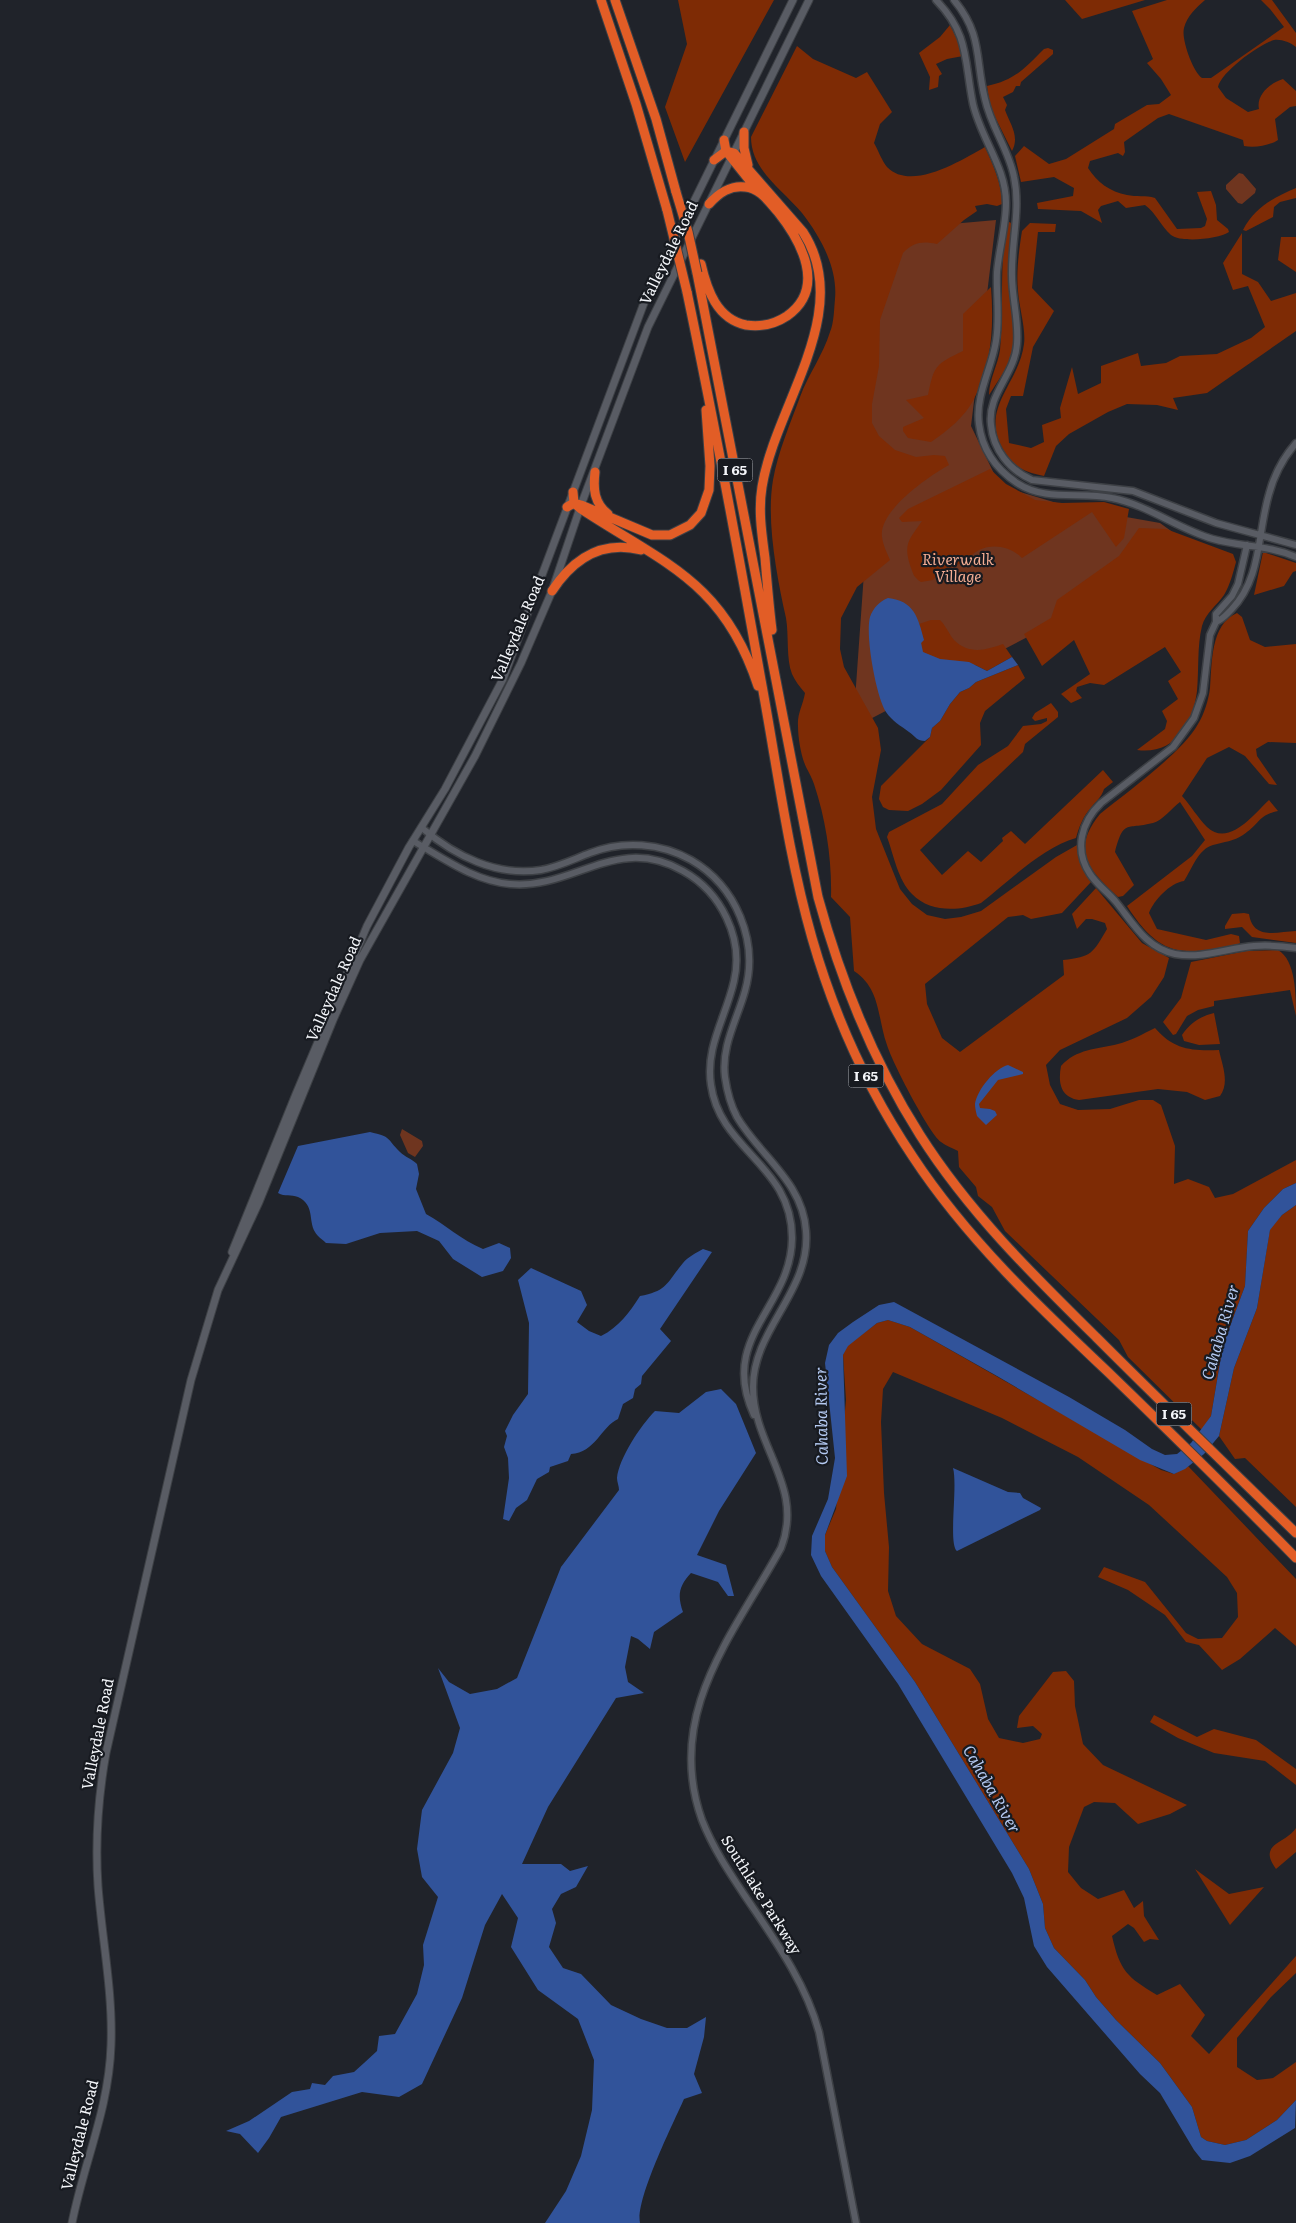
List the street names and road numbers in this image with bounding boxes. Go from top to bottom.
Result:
street label: Valleydale Road [632,196,703,308]
road number: I 65 [718,458,752,482]
street label: Valleydale Road [484,572,549,685]
street label: Valleydale Road [299,932,366,1045]
road number: I 65 [848,1064,884,1088]
road number: I 65 [1156,1402,1192,1426]
street label: Valleydale Road [74,1676,119,1791]
street label: Southlake Parkway [716,1830,809,1959]
street label: Valleydale Road [54,2077,103,2192]

